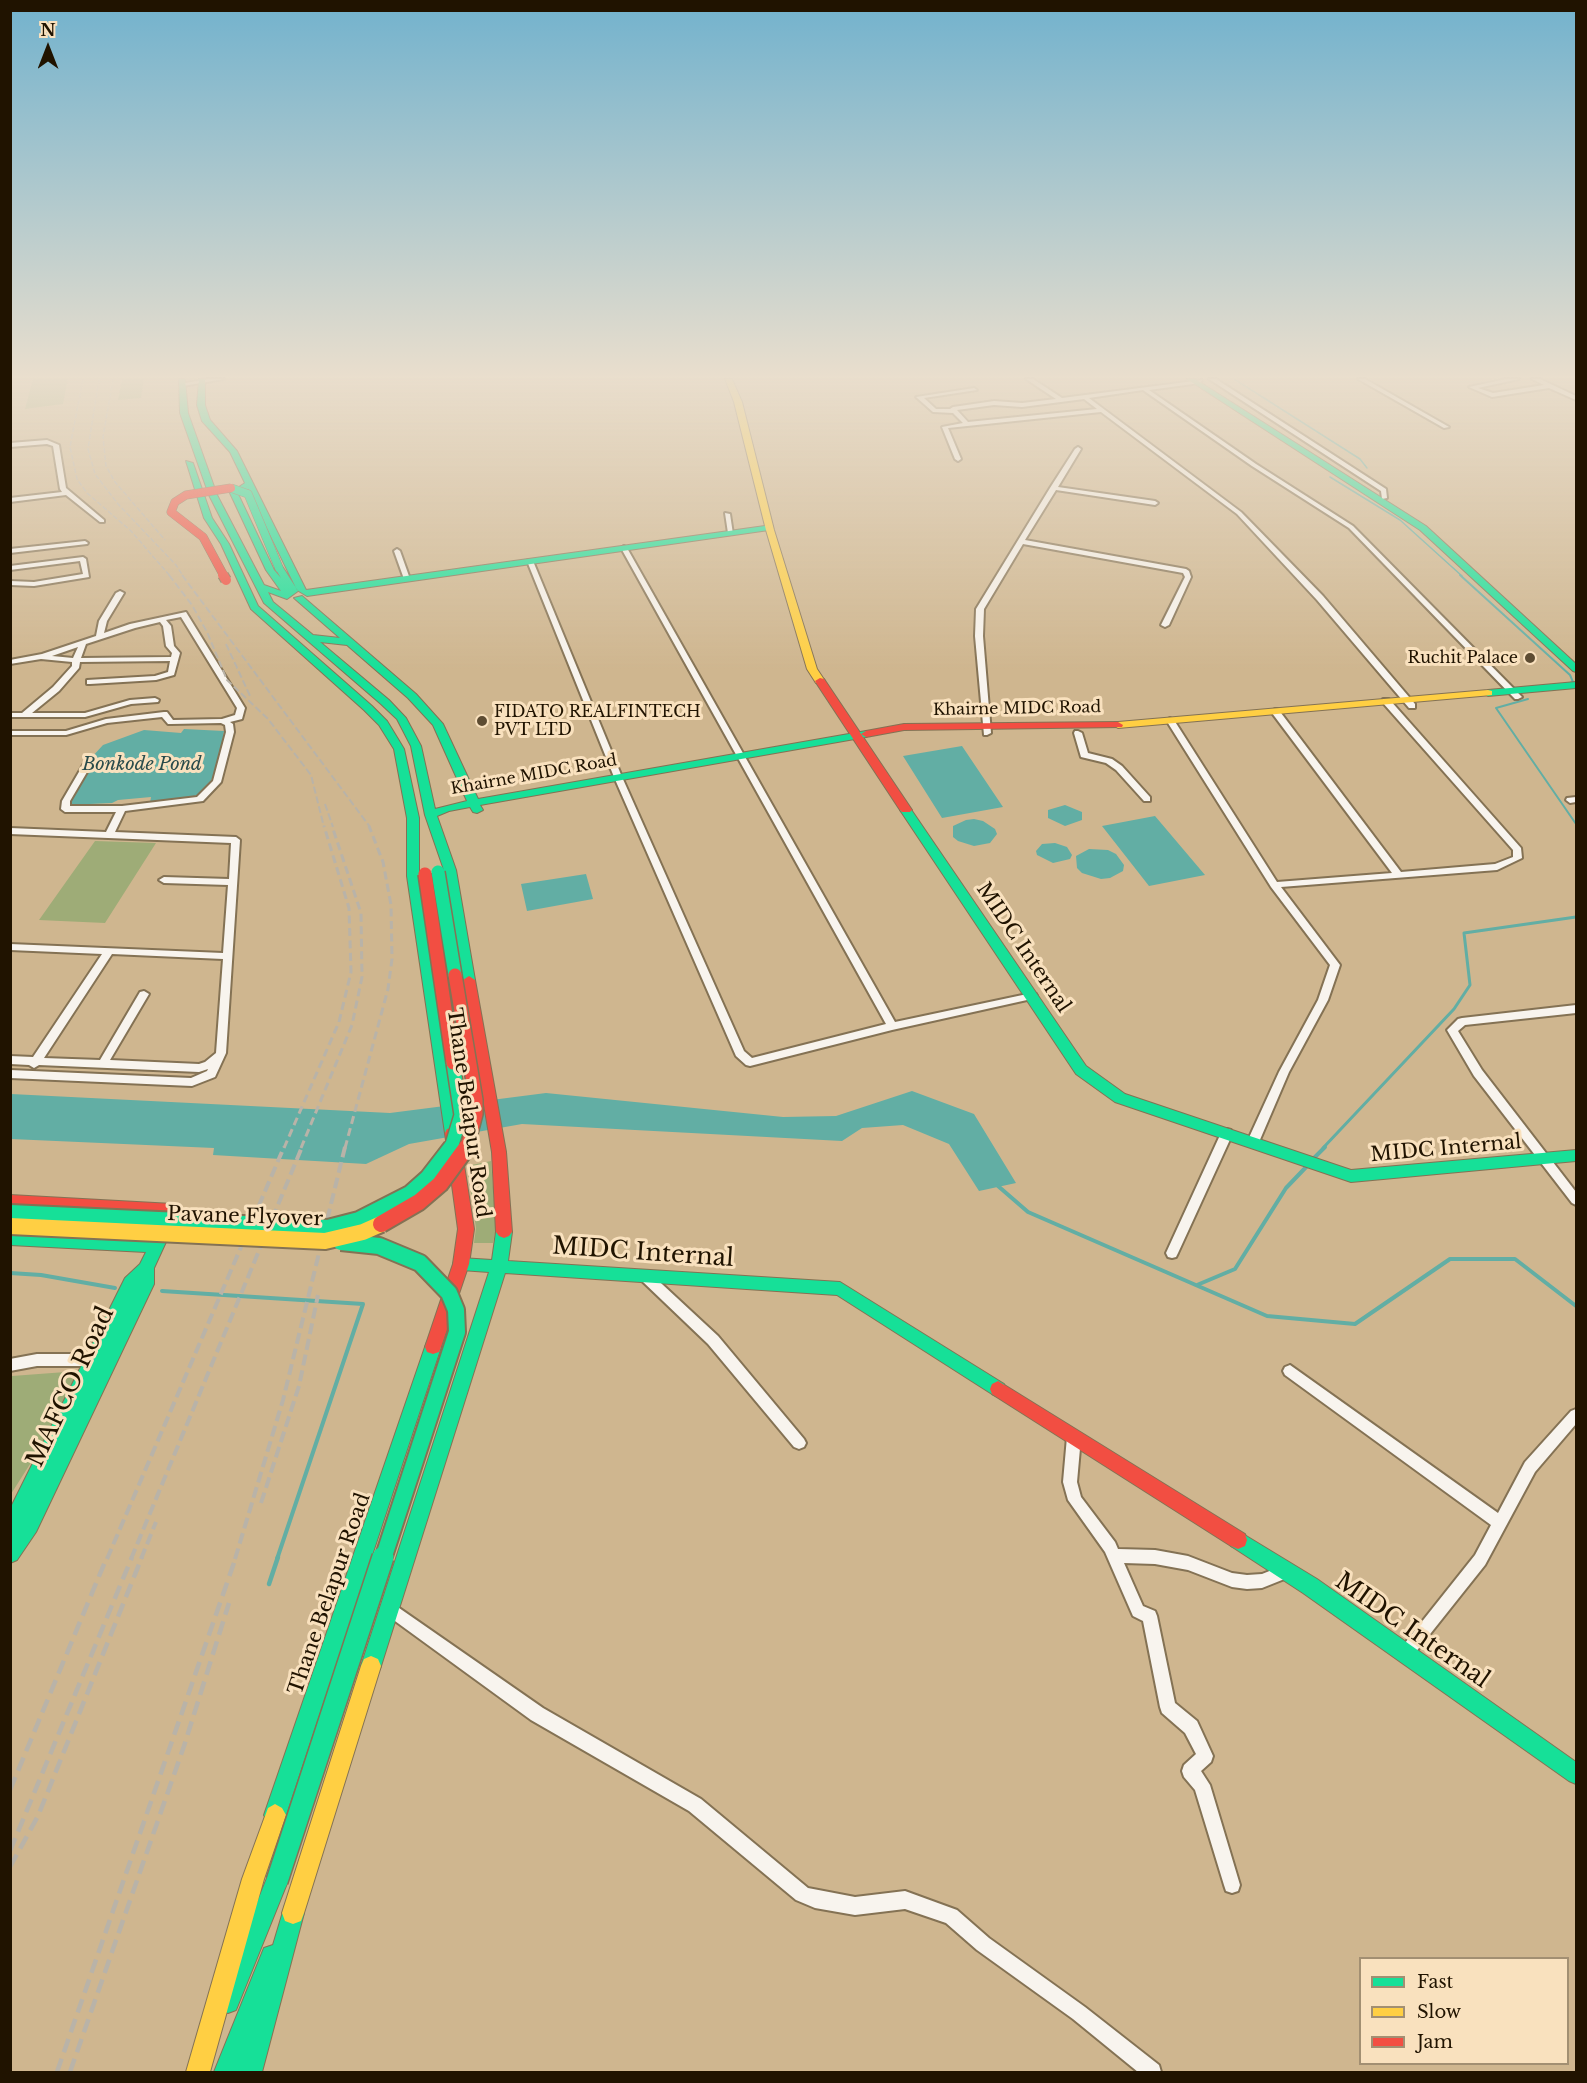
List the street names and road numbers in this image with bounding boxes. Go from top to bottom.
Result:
street label: Khairne MIDC Road [933,698,1101,720]
street label: Khairne MIDC Road [449,751,619,799]
street label: MIDC Internal [971,878,1075,1018]
street label: Thane Belapur Road [441,1006,495,1220]
street label: MIDC Internal [1369,1130,1523,1168]
street label: Pavane Flyover [167,1202,323,1232]
street label: MIDC Internal [551,1232,735,1274]
street label: MAFCO Road [21,1302,121,1472]
street label: Thane Belapur Road [284,1490,376,1698]
street label: MIDC Internal [1329,1567,1495,1695]

